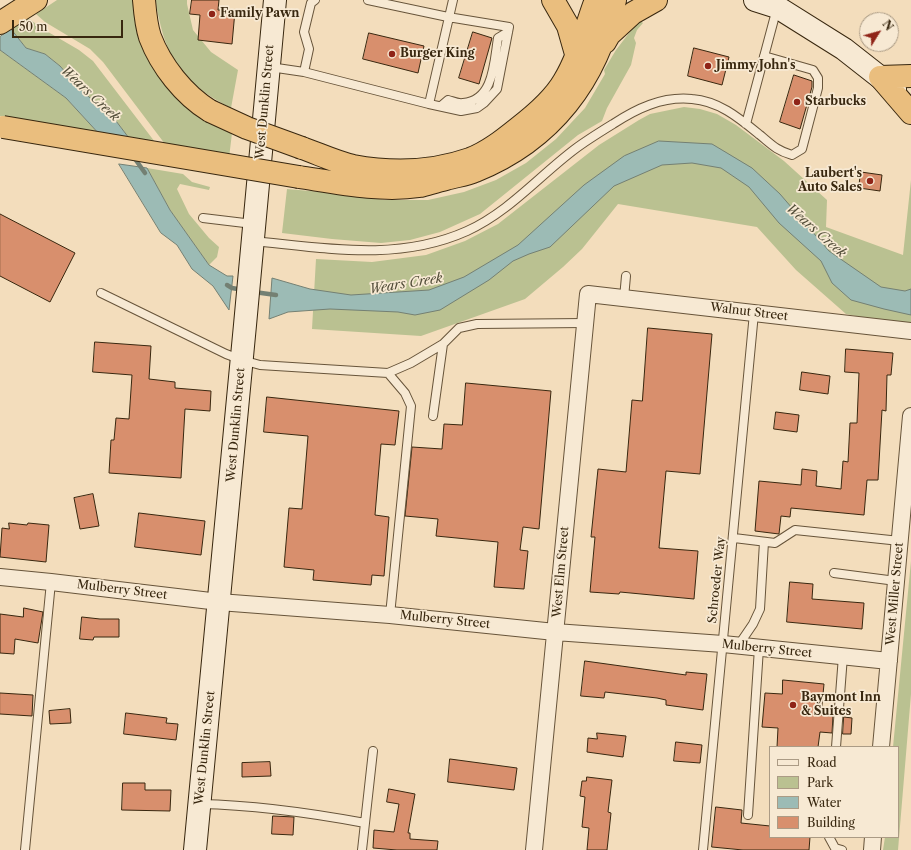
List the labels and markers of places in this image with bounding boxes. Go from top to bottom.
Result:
place label: Family Pawn [220,7,300,21]
marker: Family Pawn [207,9,217,19]
place label: Burger King [400,47,475,61]
marker: Burger King [387,49,397,59]
place label: Jimmy John's [716,59,796,73]
marker: Jimmy John's [703,61,713,71]
place label: Starbucks [805,95,866,109]
marker: Starbucks [792,97,802,107]
place label: Laubert's Auto Sales [798,167,862,195]
marker: Laubert's Auto Sales [865,176,875,186]
place label: Baymont Inn & Suites [801,691,881,719]
marker: Baymont Inn & Suites [788,700,798,710]

